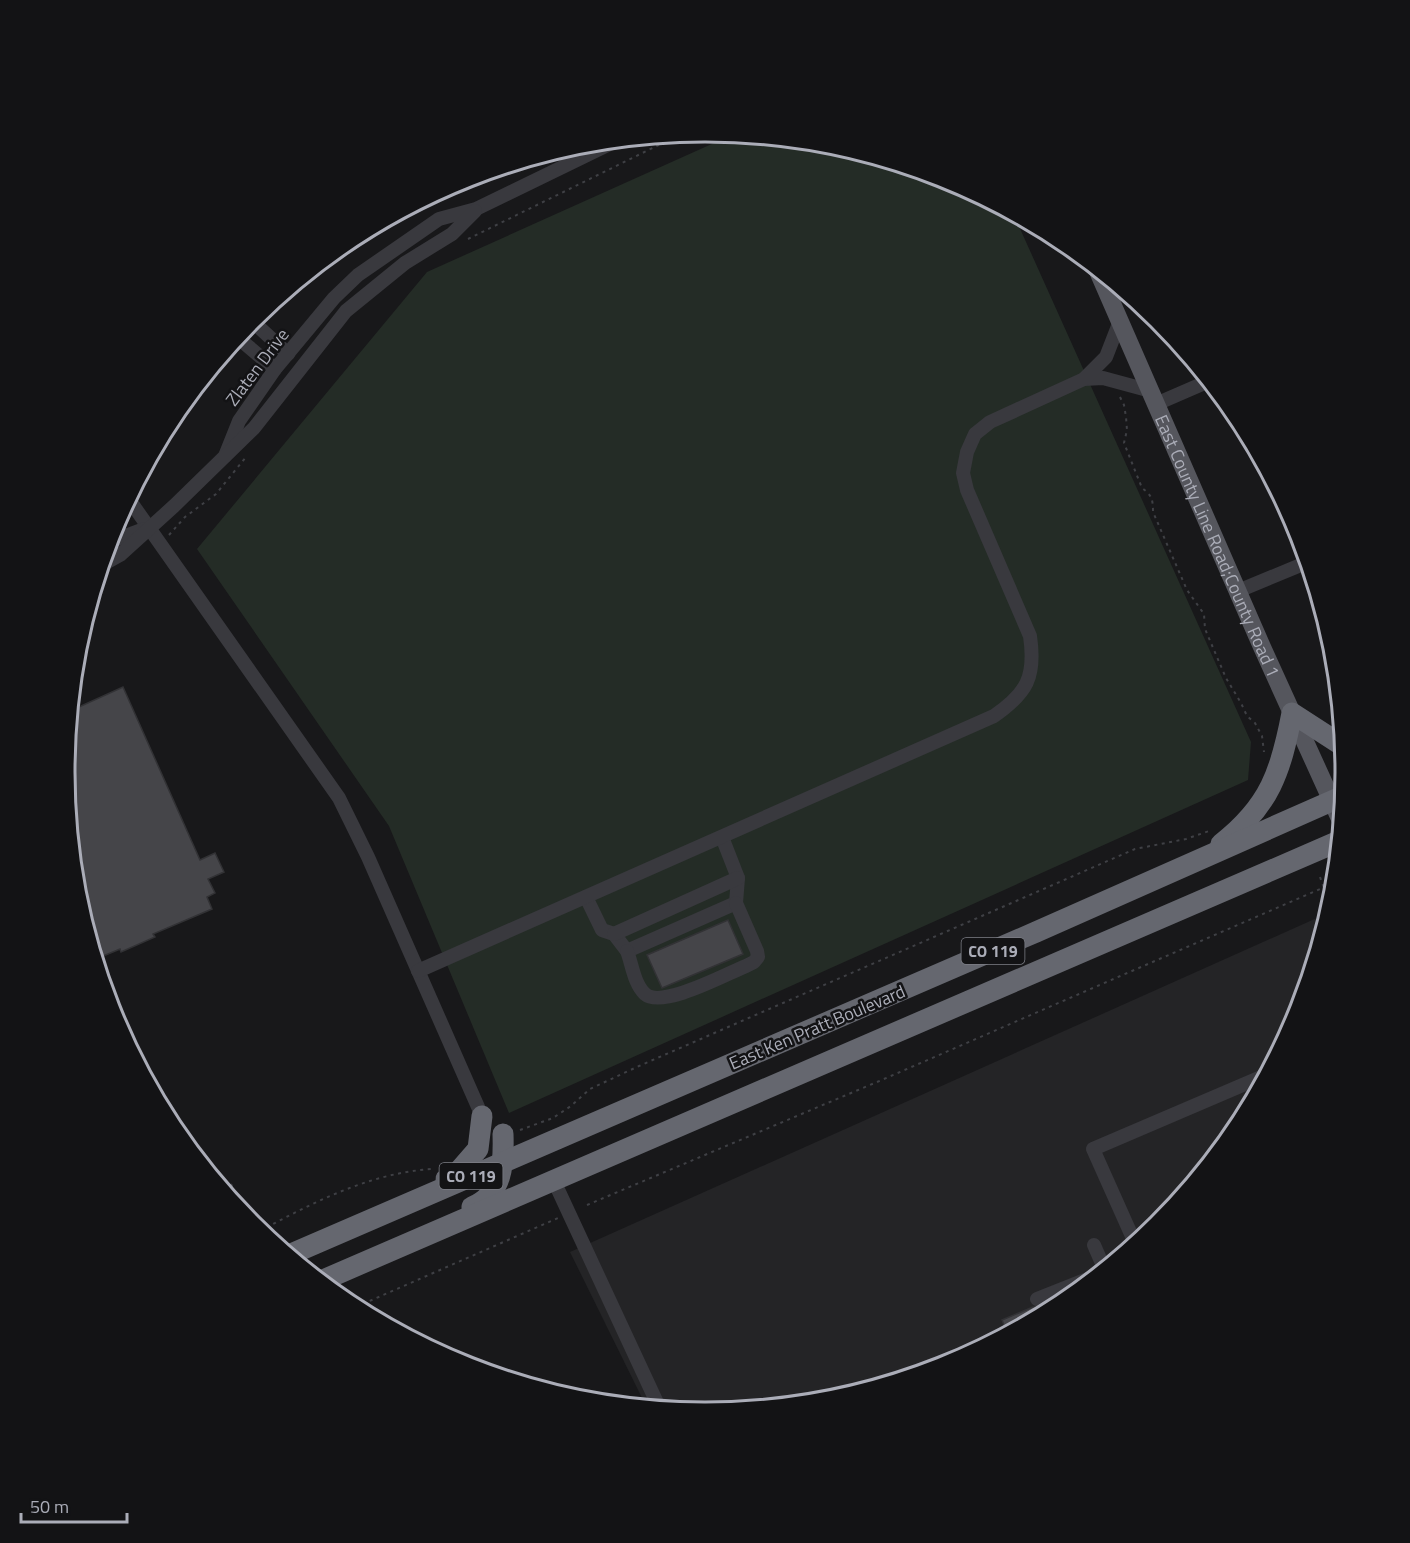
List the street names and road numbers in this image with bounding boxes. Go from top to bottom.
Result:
street label: Zlaten Drive [219,322,295,412]
street label: East County Line Road;County Road 1 [1149,410,1287,681]
road number: CO 119 [962,938,1024,964]
street label: East Ken Pratt Boulevard [725,978,909,1076]
road number: CO 119 [440,1163,502,1189]

